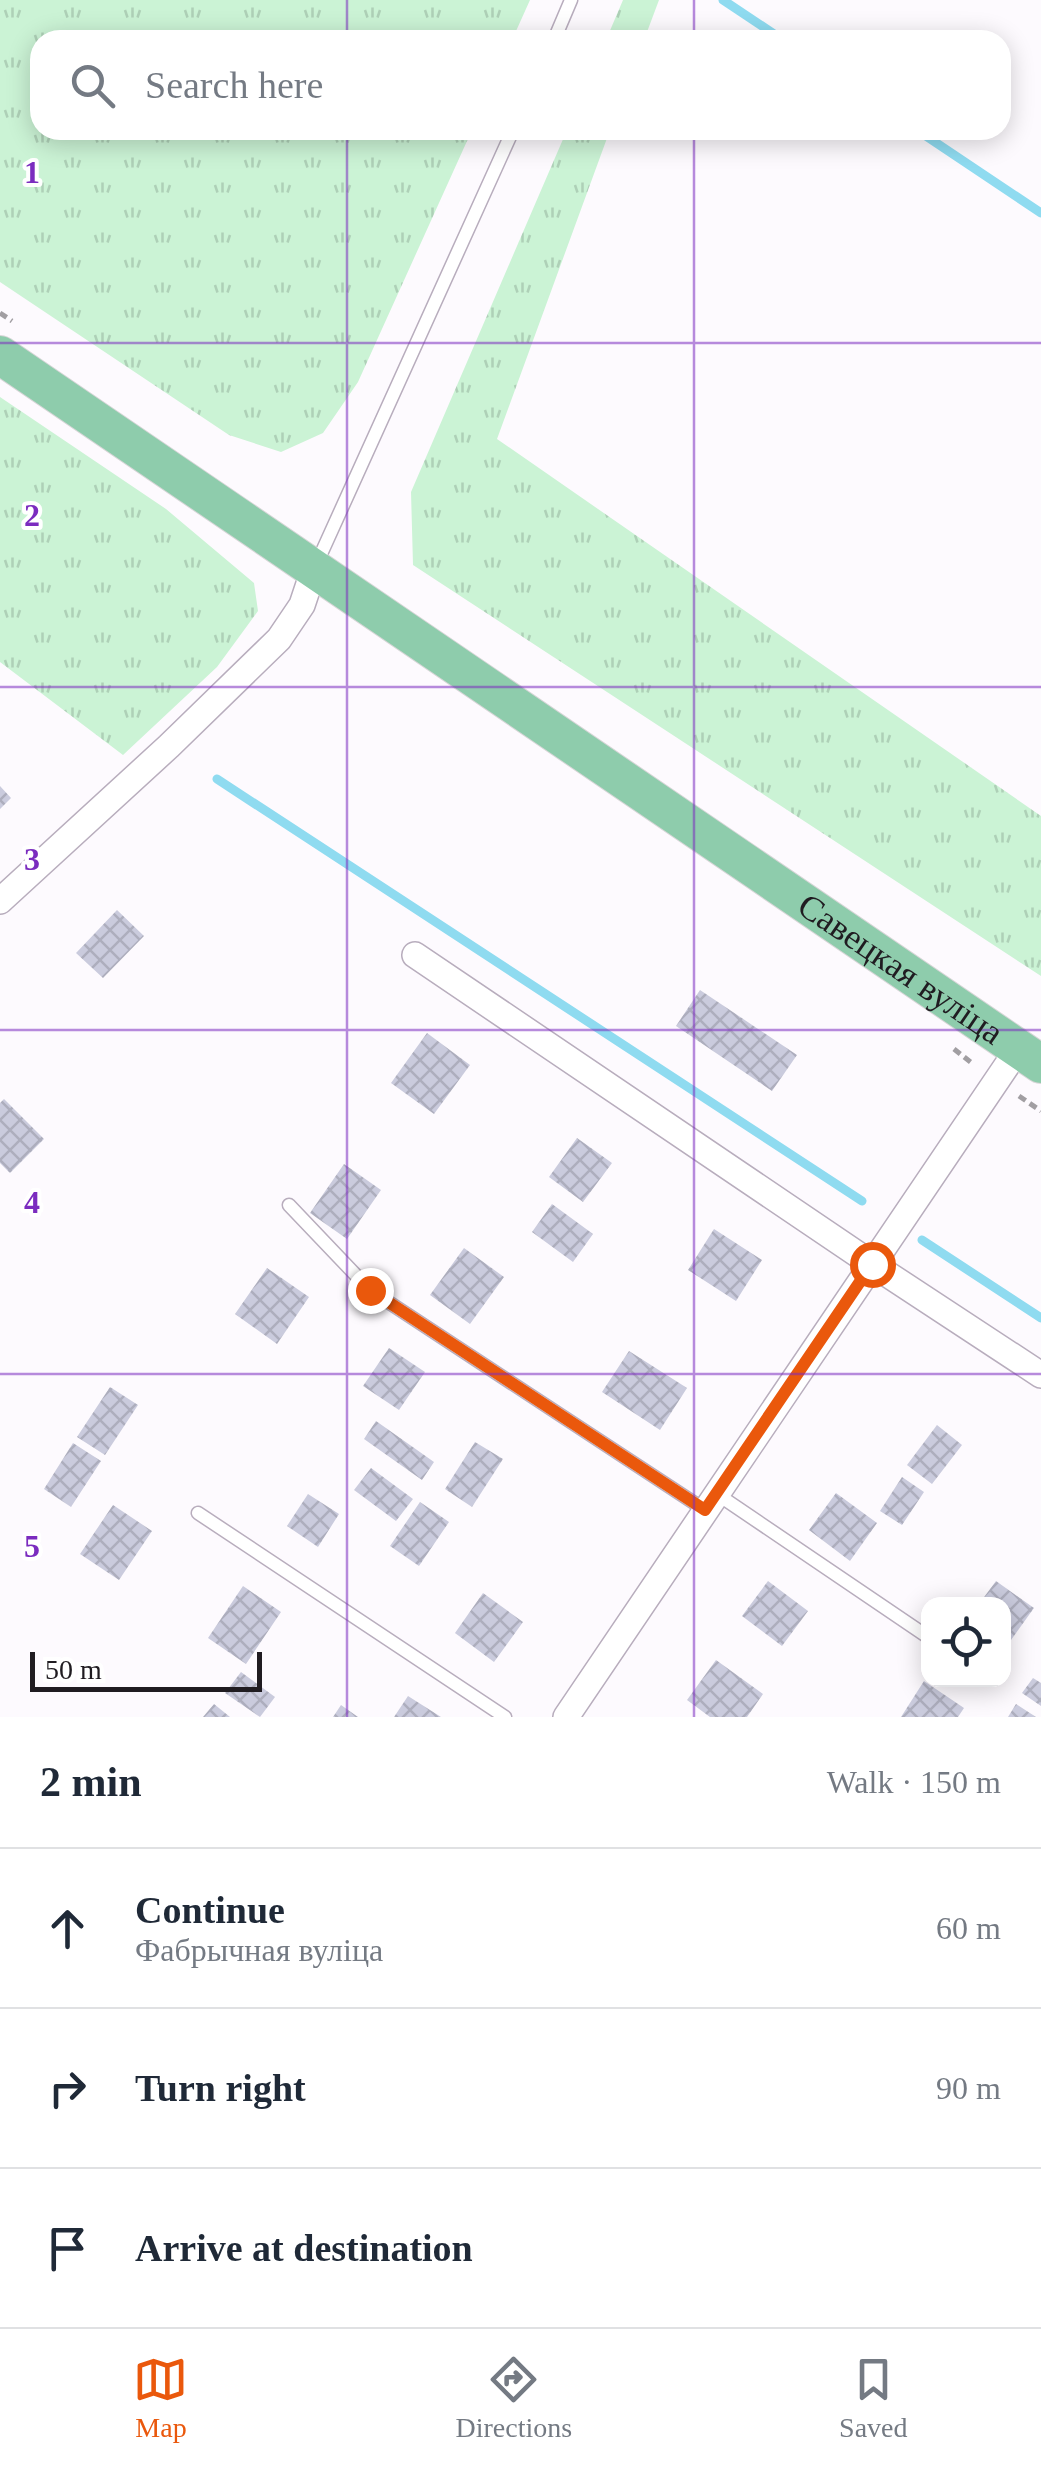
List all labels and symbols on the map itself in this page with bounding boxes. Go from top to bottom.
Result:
text: 1 [24,154,40,190]
text: 2 [24,497,40,533]
text: 3 [24,841,40,877]
street label: Савецкая вуліца [791,886,1011,1053]
text: 4 [24,1184,40,1220]
route start [850,1242,896,1288]
route end [348,1268,394,1314]
text: 5 [24,1528,40,1564]
scale bar [30,1647,262,1692]

